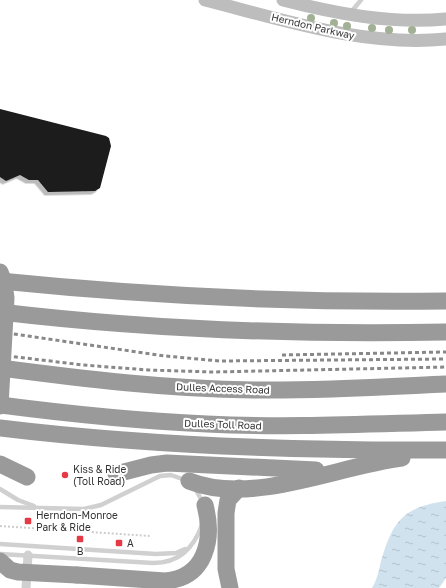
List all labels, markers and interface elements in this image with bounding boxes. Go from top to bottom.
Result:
street label: Herndon Parkway [270,11,356,41]
street label: Dulles Access Road [176,380,270,396]
street label: Dulles Toll Road [184,417,262,431]
place label: Kiss & Ride (Toll Road) [73,463,127,487]
marker: Kiss & Ride (Toll Road) [60,470,70,480]
place label: Herndon-Monroe Park & Ride [36,509,118,533]
marker: Herndon-Monroe Park & Ride [23,516,33,526]
marker: B [75,534,85,544]
place label: A [127,537,134,549]
marker: A [114,538,124,548]
place label: B [77,545,84,557]

